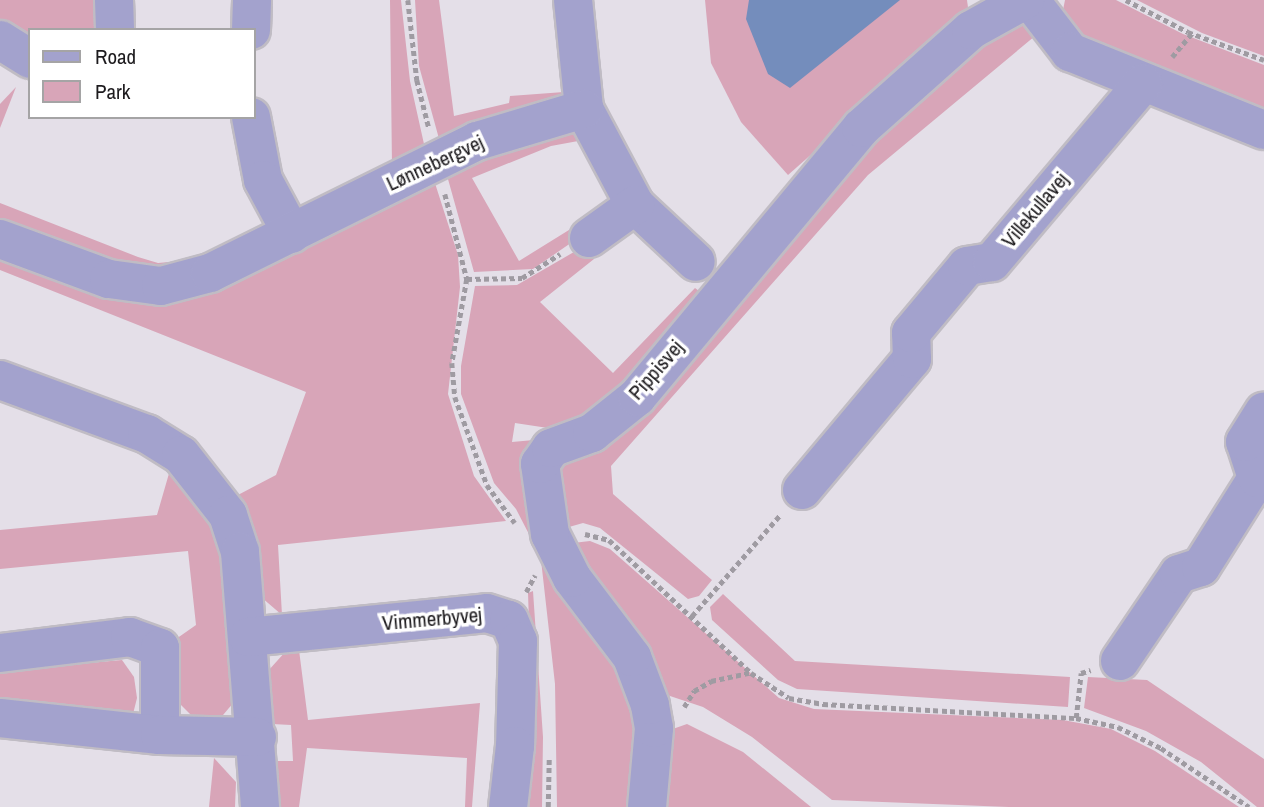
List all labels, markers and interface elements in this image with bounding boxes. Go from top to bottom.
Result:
legend [28,28,256,119]
text: Road [95,42,136,71]
text: Park [95,77,130,106]
street label: Lønnebergvej [382,130,488,196]
street label: Villekullavej [996,167,1074,253]
street label: Pippisvej [623,335,689,405]
street label: Vimmerbyvej [381,602,483,636]

